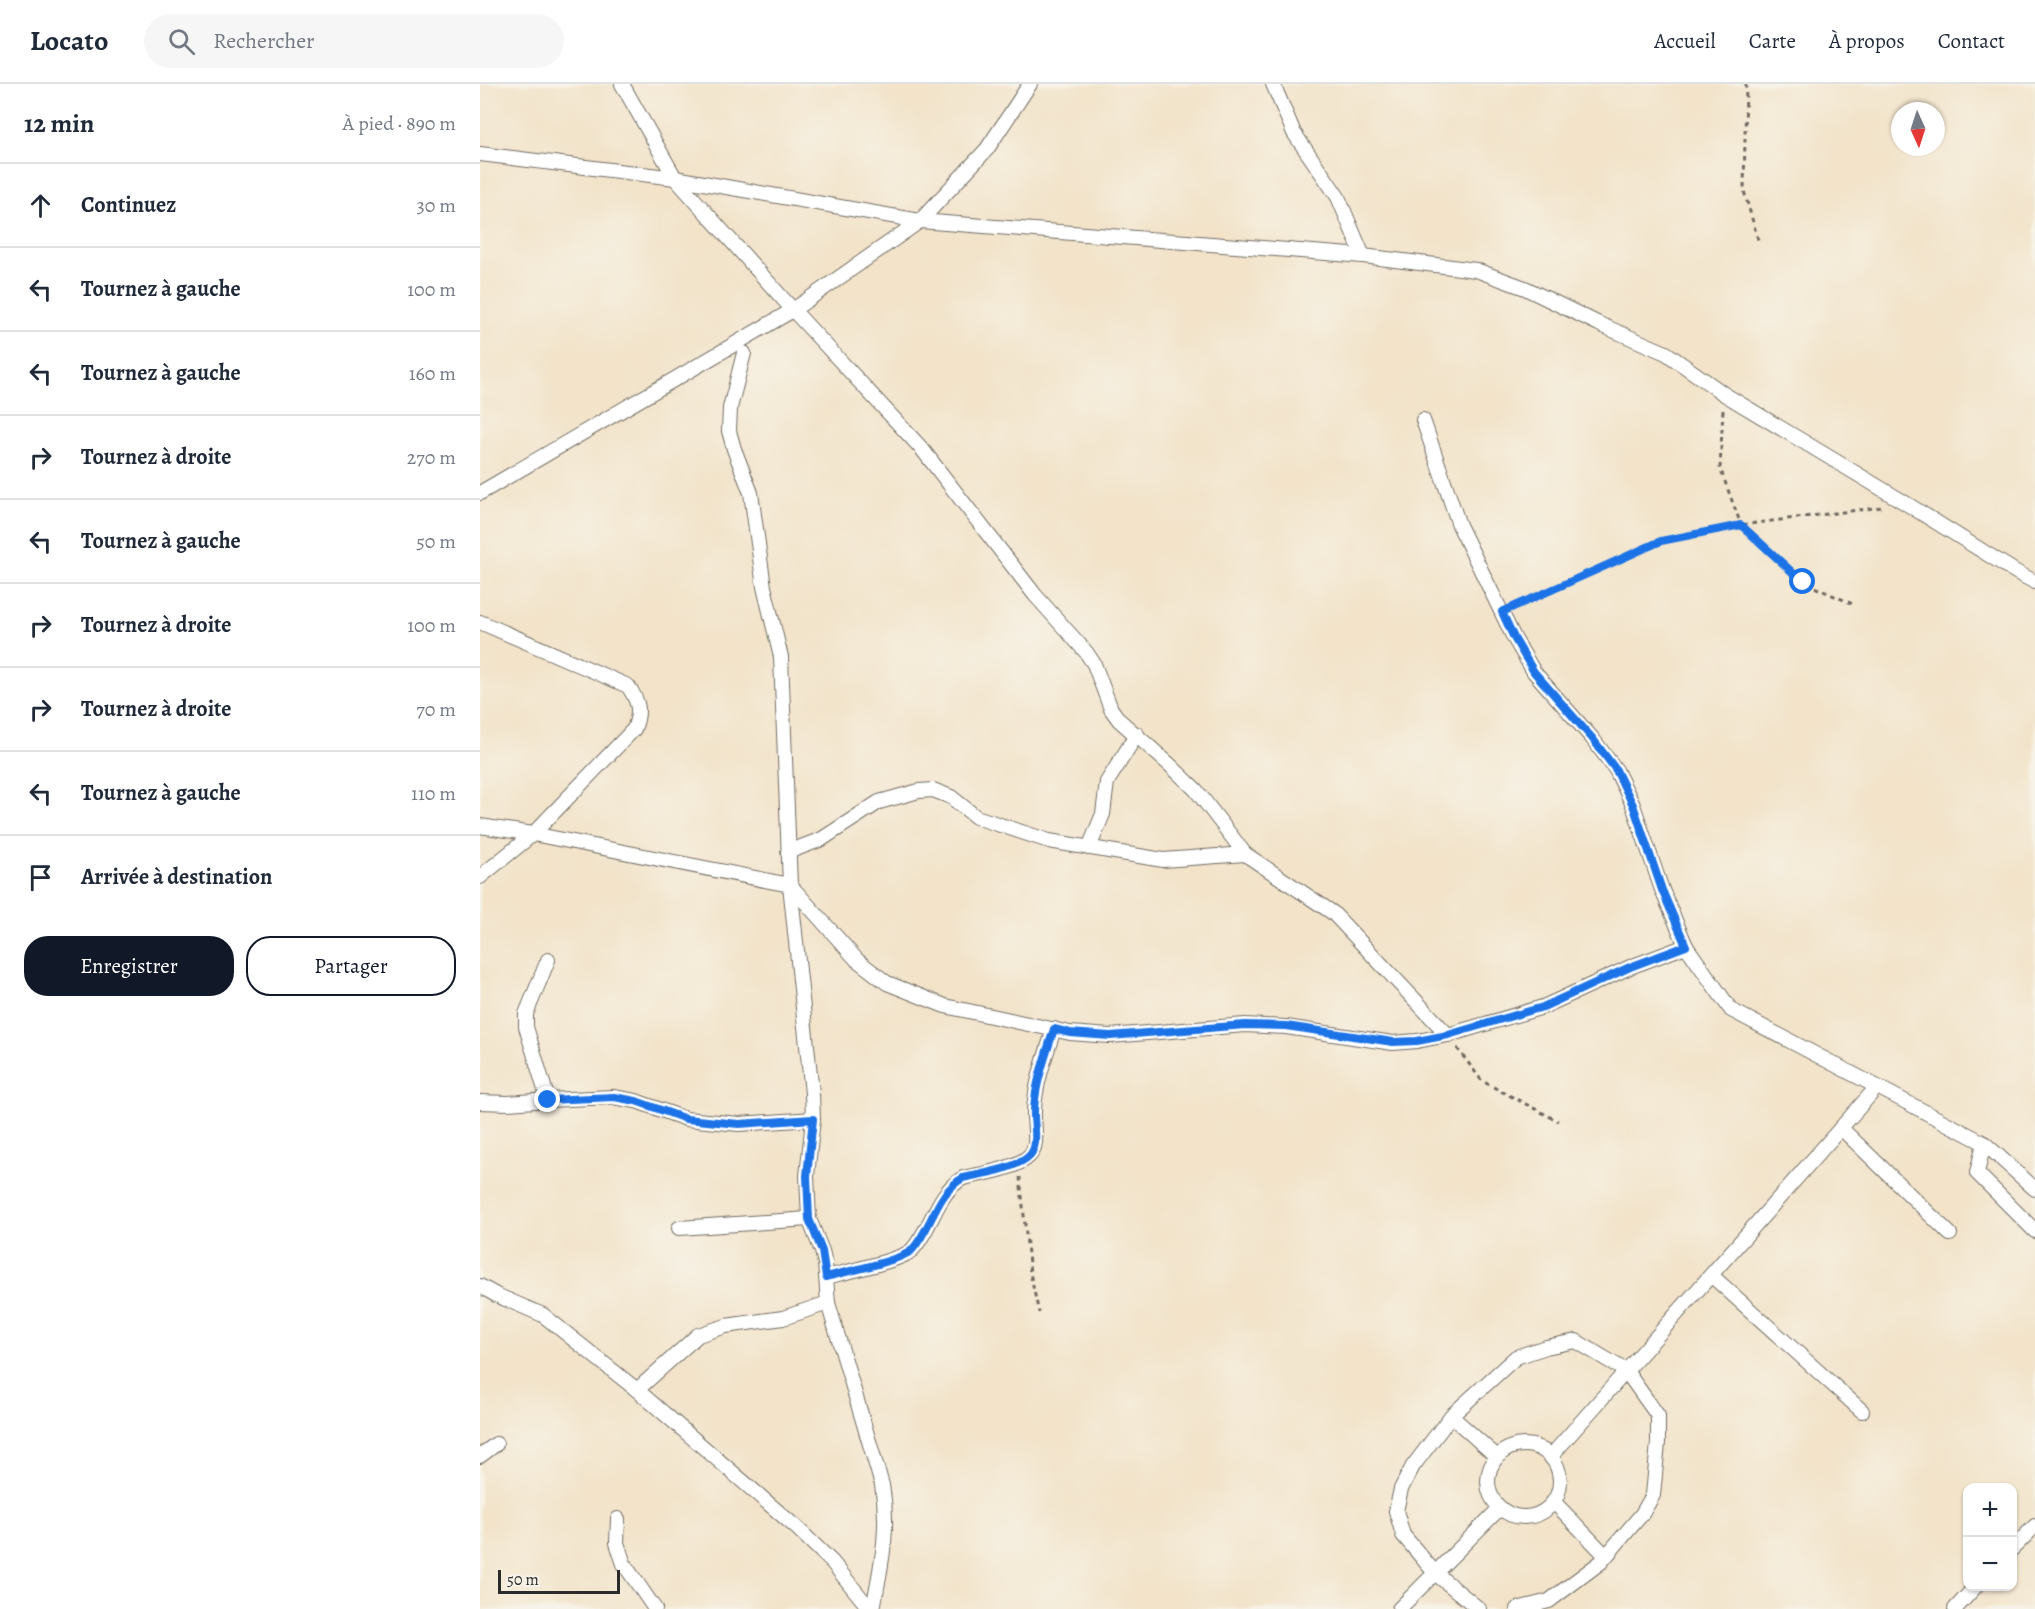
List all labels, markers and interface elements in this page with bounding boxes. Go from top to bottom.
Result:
search box [144,14,564,68]
text: Locato [30,22,108,60]
icon: search [165,25,198,58]
text: Rechercher [213,26,315,56]
text: Accueil [1654,27,1716,55]
text: Carte [1749,27,1796,55]
text: À propos [1829,27,1905,55]
text: Contact [1938,27,2005,55]
north arrow [1891,102,1945,156]
text: 12 min [24,106,94,141]
text: À pied · 890 m [343,110,456,137]
icon: ahead [24,189,57,222]
text: Continuez [81,190,176,220]
text: 30 m [416,192,456,219]
icon: left [24,273,57,306]
text: Tournez à gauche [81,274,241,304]
text: 100 m [407,276,456,303]
icon: left [24,357,57,390]
text: Tournez à gauche [81,358,241,388]
text: 160 m [409,360,456,387]
icon: right [24,441,57,474]
text: Tournez à droite [81,442,232,472]
text: 270 m [407,444,456,471]
icon: left [24,525,57,558]
text: Tournez à gauche [81,526,241,556]
text: 50 m [416,528,456,555]
route start [1789,568,1815,594]
icon: right [24,609,57,642]
text: Tournez à droite [81,610,232,640]
text: 100 m [407,612,456,639]
icon: right [24,693,57,726]
text: Tournez à droite [81,694,232,724]
text: 70 m [416,696,456,723]
icon: left [24,777,57,810]
text: Tournez à gauche [81,778,241,808]
text: 110 m [411,780,456,807]
icon: arrive [24,861,57,894]
text: Arrivée à destination [81,862,272,892]
button: Enregistrer [24,936,234,996]
button: Partager [246,936,456,996]
route end [534,1086,560,1112]
map controls [1963,1483,2017,1591]
button: + [1963,1483,2017,1537]
button: − [1963,1537,2017,1591]
scale bar [498,1567,620,1594]
text: 50 m [507,1569,539,1591]

